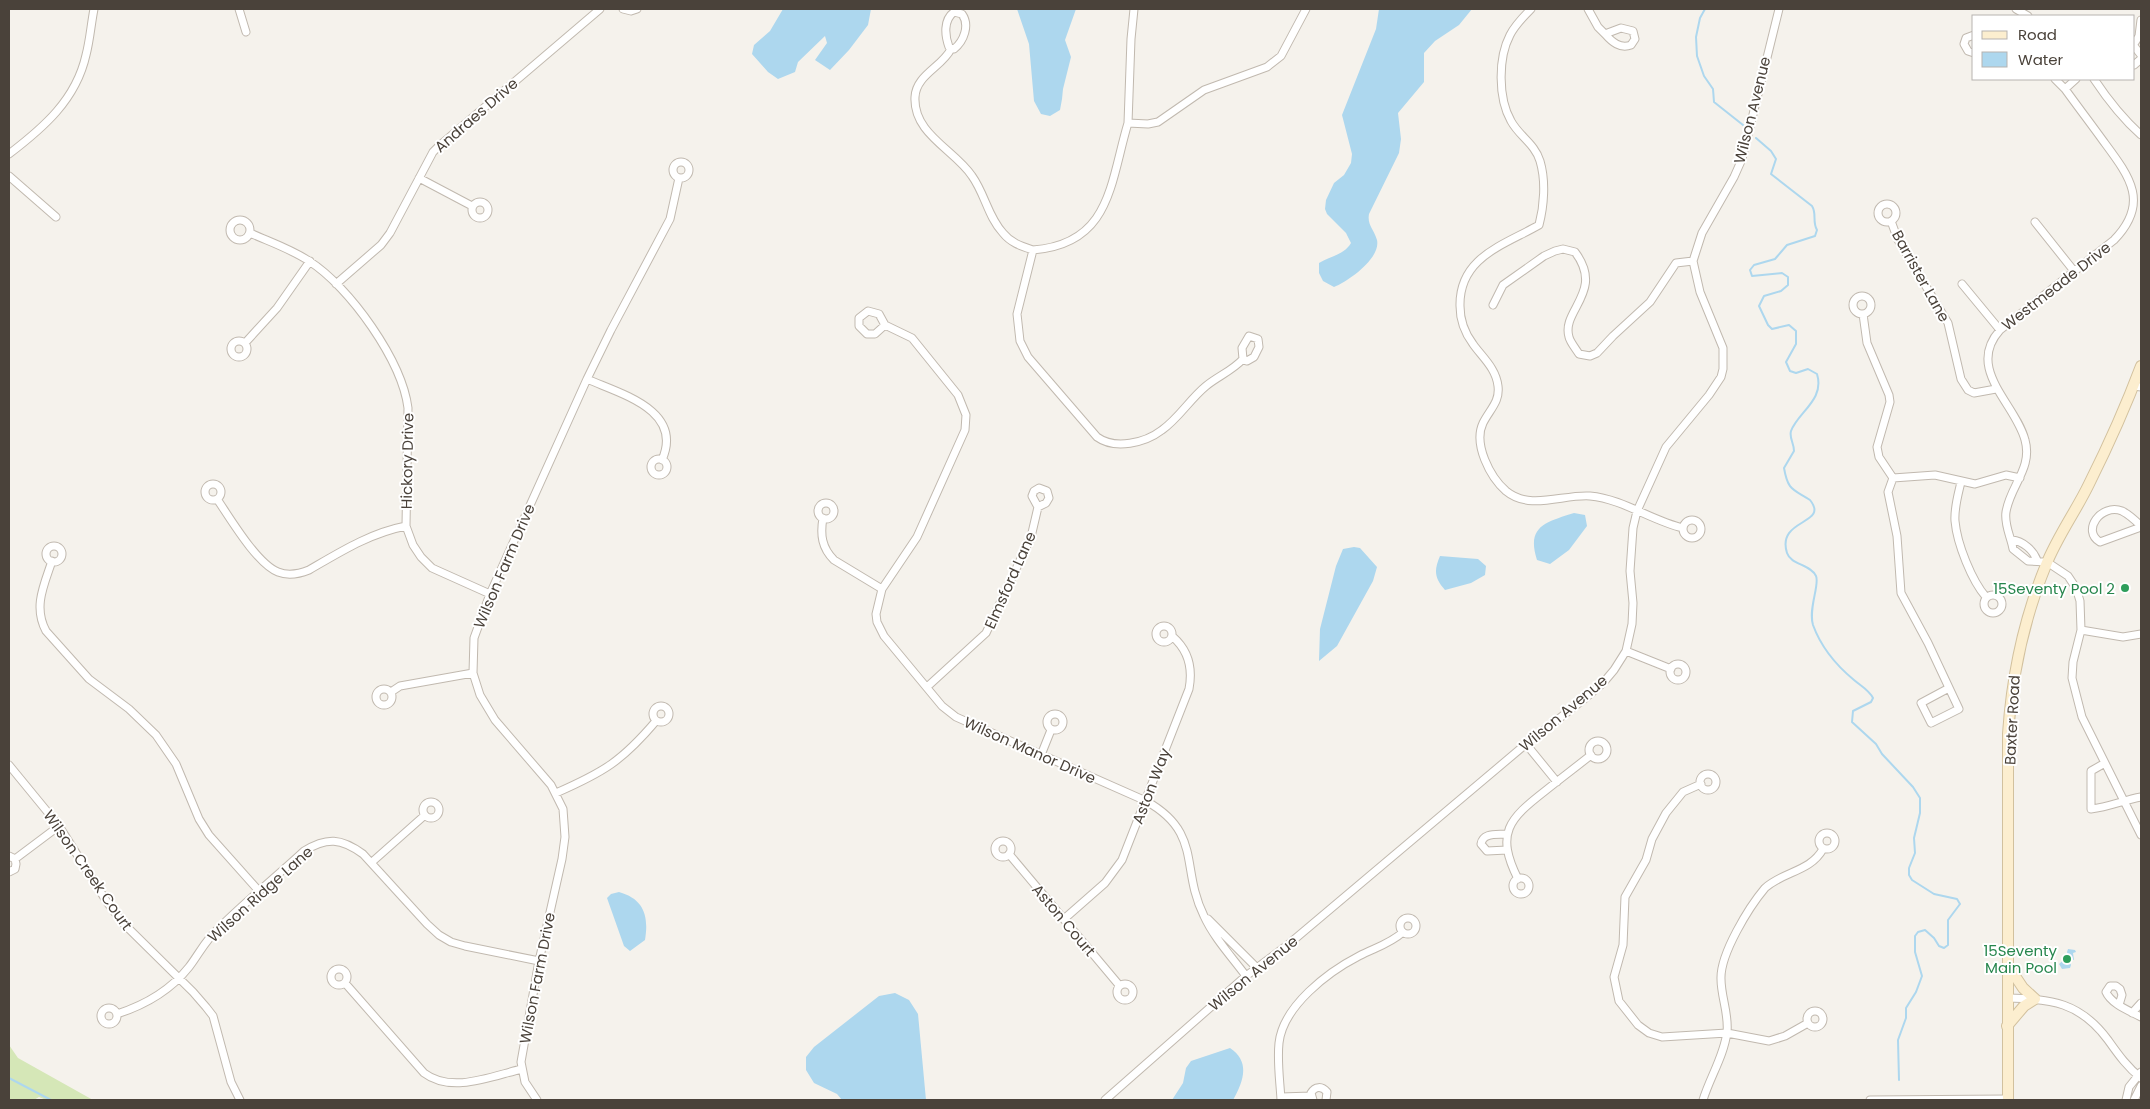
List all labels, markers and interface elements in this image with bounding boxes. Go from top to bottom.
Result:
legend [1972,15,2135,80]
text: Road [2018,24,2057,45]
text: Water [2018,49,2064,70]
street label: Wilson Avenue [1729,54,1775,166]
street label: Andraes Drive [430,73,522,157]
street label: Barrister Lane [1887,226,1955,326]
street label: Westmeade Drive [1997,237,2115,335]
street label: Hickory Drive [396,413,418,509]
street label: Wilson Farm Drive [468,500,540,632]
street label: Elmsford Lane [979,528,1041,632]
place label: 15Seventy Pool 2 [1993,578,2115,599]
marker: 15Seventy Pool 2 [2119,582,2131,594]
street label: Wilson Avenue [1514,670,1612,756]
street label: Baxter Road [1999,675,2025,765]
street label: Wilson Manor Drive [961,711,1099,789]
street label: Aston Way [1127,744,1175,827]
street label: Wilson Creek Court [39,806,137,934]
street label: Wilson Ridge Lane [203,841,317,947]
street label: Aston Court [1028,879,1100,961]
street label: Wilson Farm Drive [514,911,560,1045]
street label: Wilson Avenue [1204,930,1302,1016]
place label: 15Seventy Main Pool [1983,940,2058,978]
marker: 15Seventy Main Pool [2061,953,2073,965]

